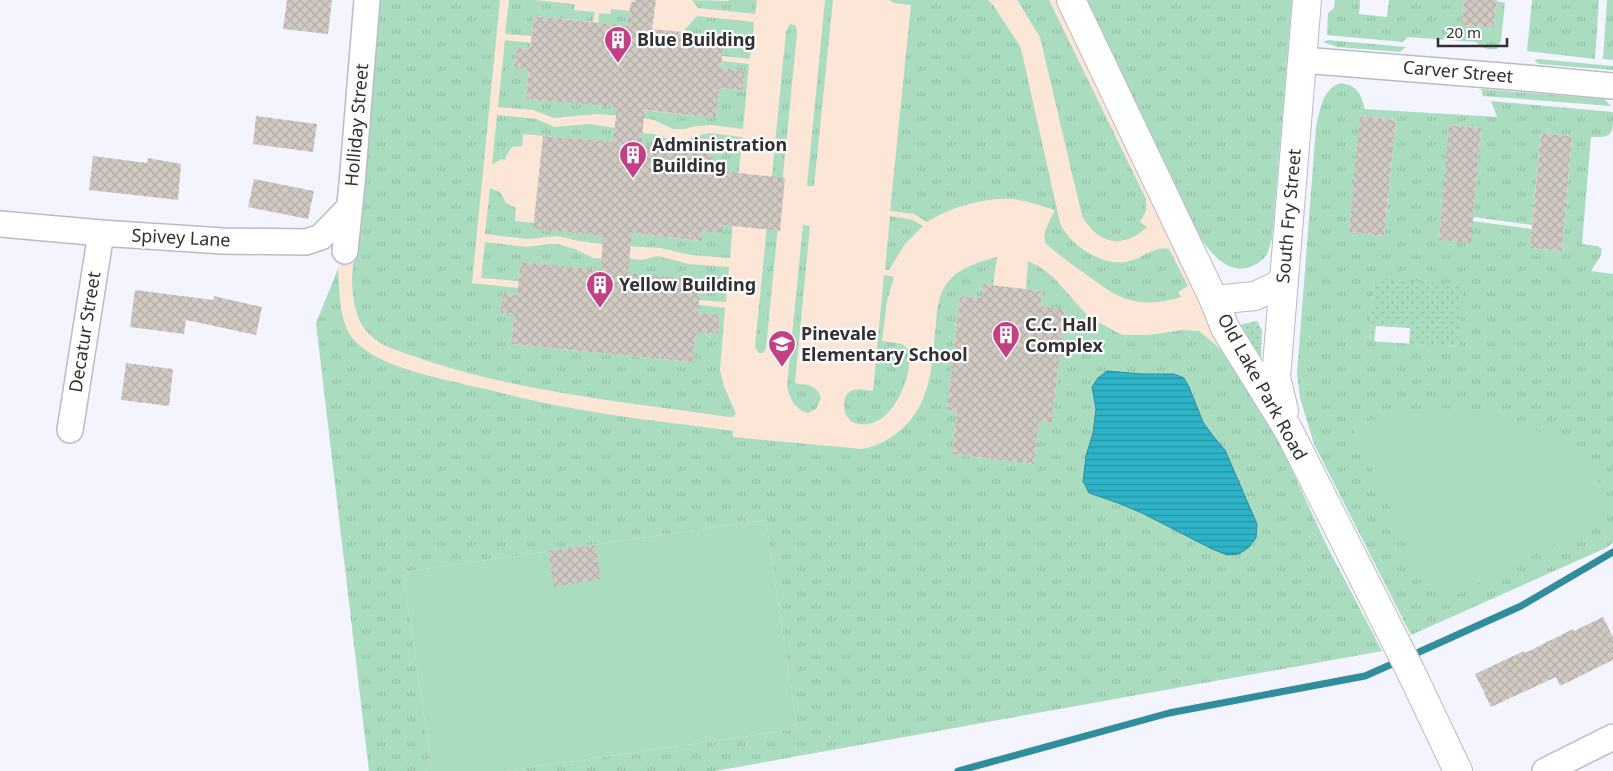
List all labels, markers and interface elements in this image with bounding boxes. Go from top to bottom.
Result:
scale bar [1438,15,1507,47]
text: 20 m [1446,22,1481,42]
building icon: Blue Building [603,25,633,64]
place label: Blue Building [637,27,756,51]
street label: Carver Street [1402,54,1515,88]
street label: Holliday Street [339,62,373,187]
place label: Administration Building [652,132,787,177]
building icon: Administration Building [618,140,648,179]
street label: South Fry Street [1270,147,1306,284]
street label: Spivey Lane [131,222,231,252]
street label: Decatur Street [63,269,105,394]
building icon: Yellow Building [585,270,615,309]
place label: Yellow Building [619,272,756,296]
street label: Old Lake Park Road [1213,309,1313,464]
place label: C.C. Hall Complex [1025,312,1103,357]
building icon: C.C. Hall Complex [991,320,1021,359]
place label: Pinevale Elementary School [801,321,968,366]
school or university icon: Pinevale Elementary School [767,329,797,368]

